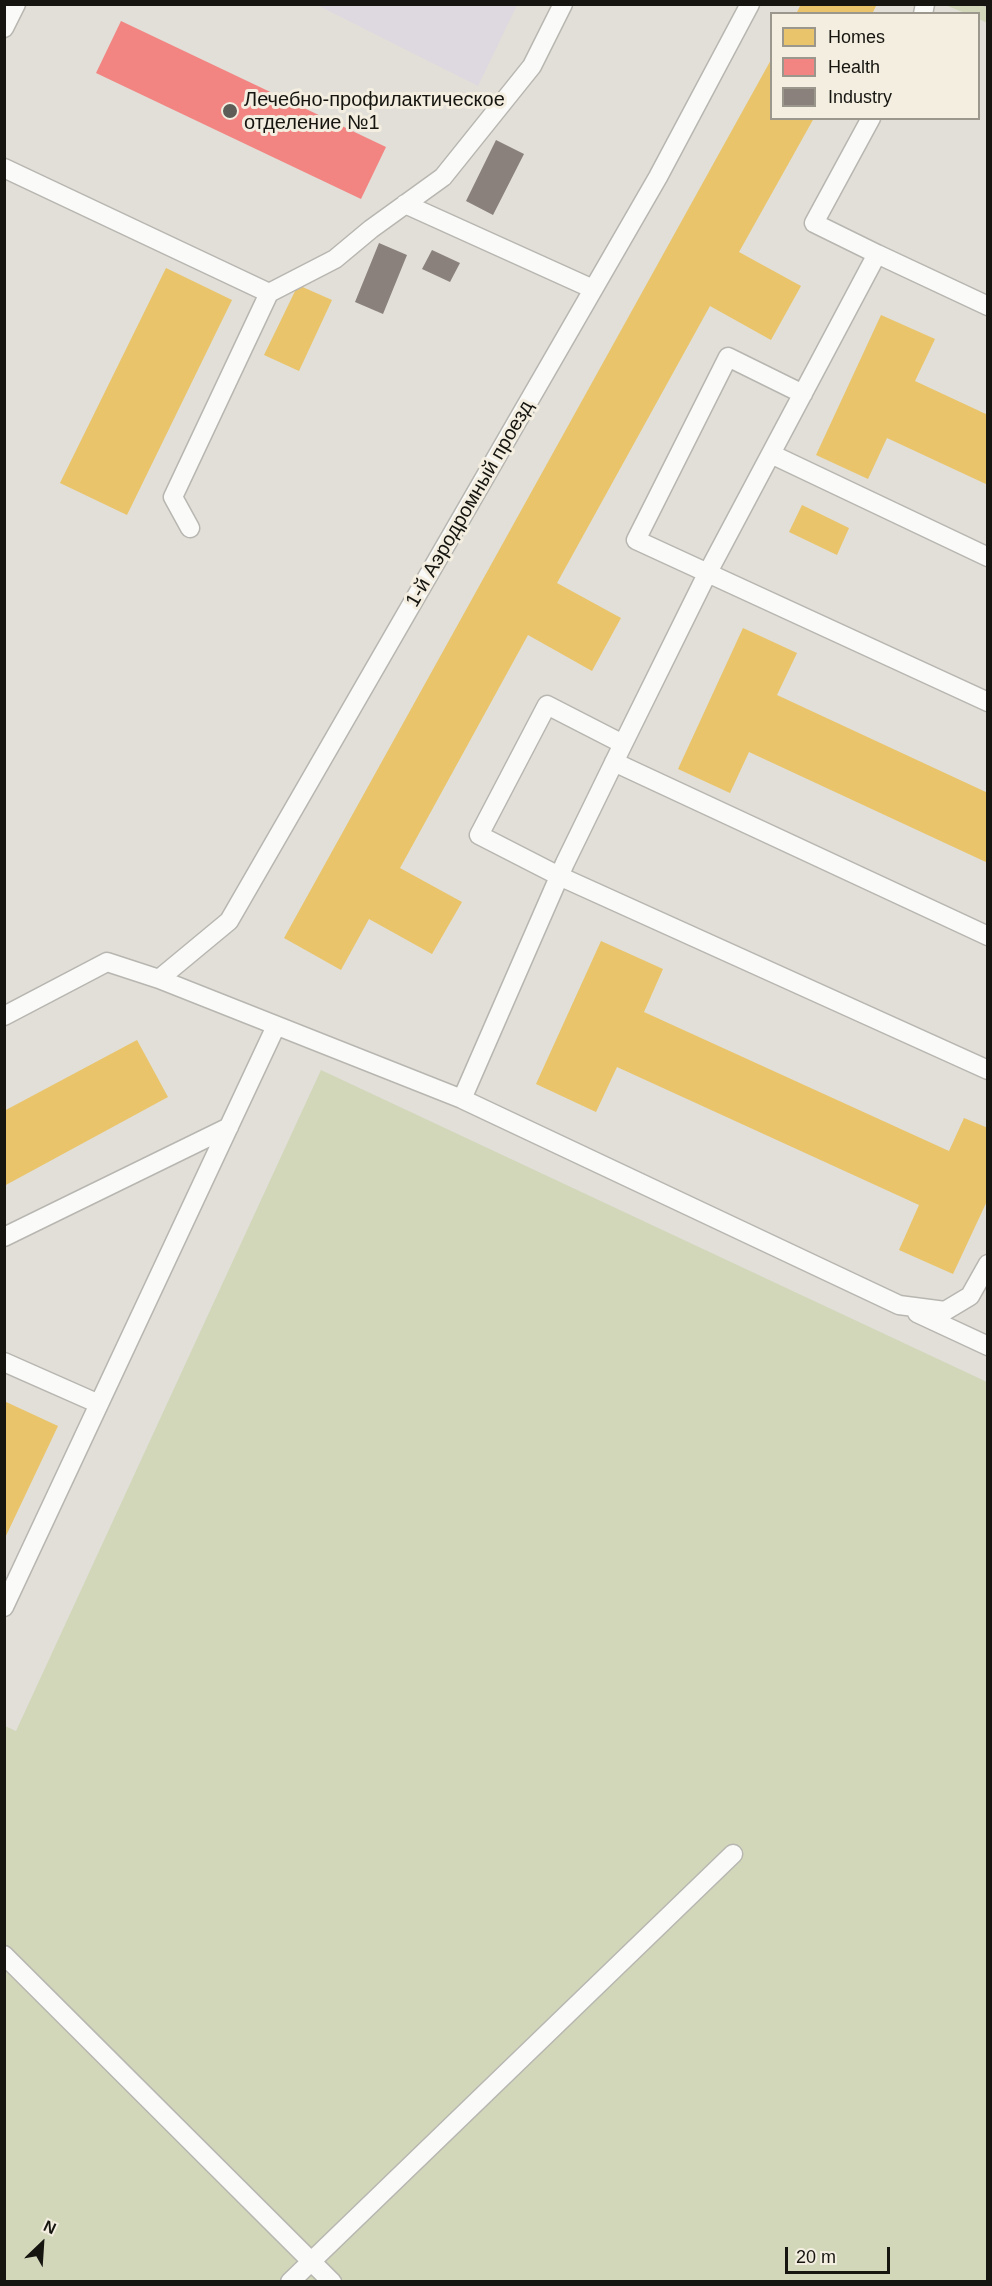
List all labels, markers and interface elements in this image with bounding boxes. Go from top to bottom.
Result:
legend [770,12,980,120]
text: Homes [828,27,885,47]
text: Health [828,57,880,77]
text: Industry [828,87,892,107]
place label: Лечебно-профилактическое отделение №1 [244,88,505,135]
marker: Лечебно-профилактическое отделение №1 [221,102,239,120]
street label: 1-й Аэродромный проезд [401,397,539,611]
north arrow [12,2214,72,2274]
text: N [41,2217,59,2237]
scale bar [788,2235,893,2273]
text: 20 m [796,2247,836,2267]

